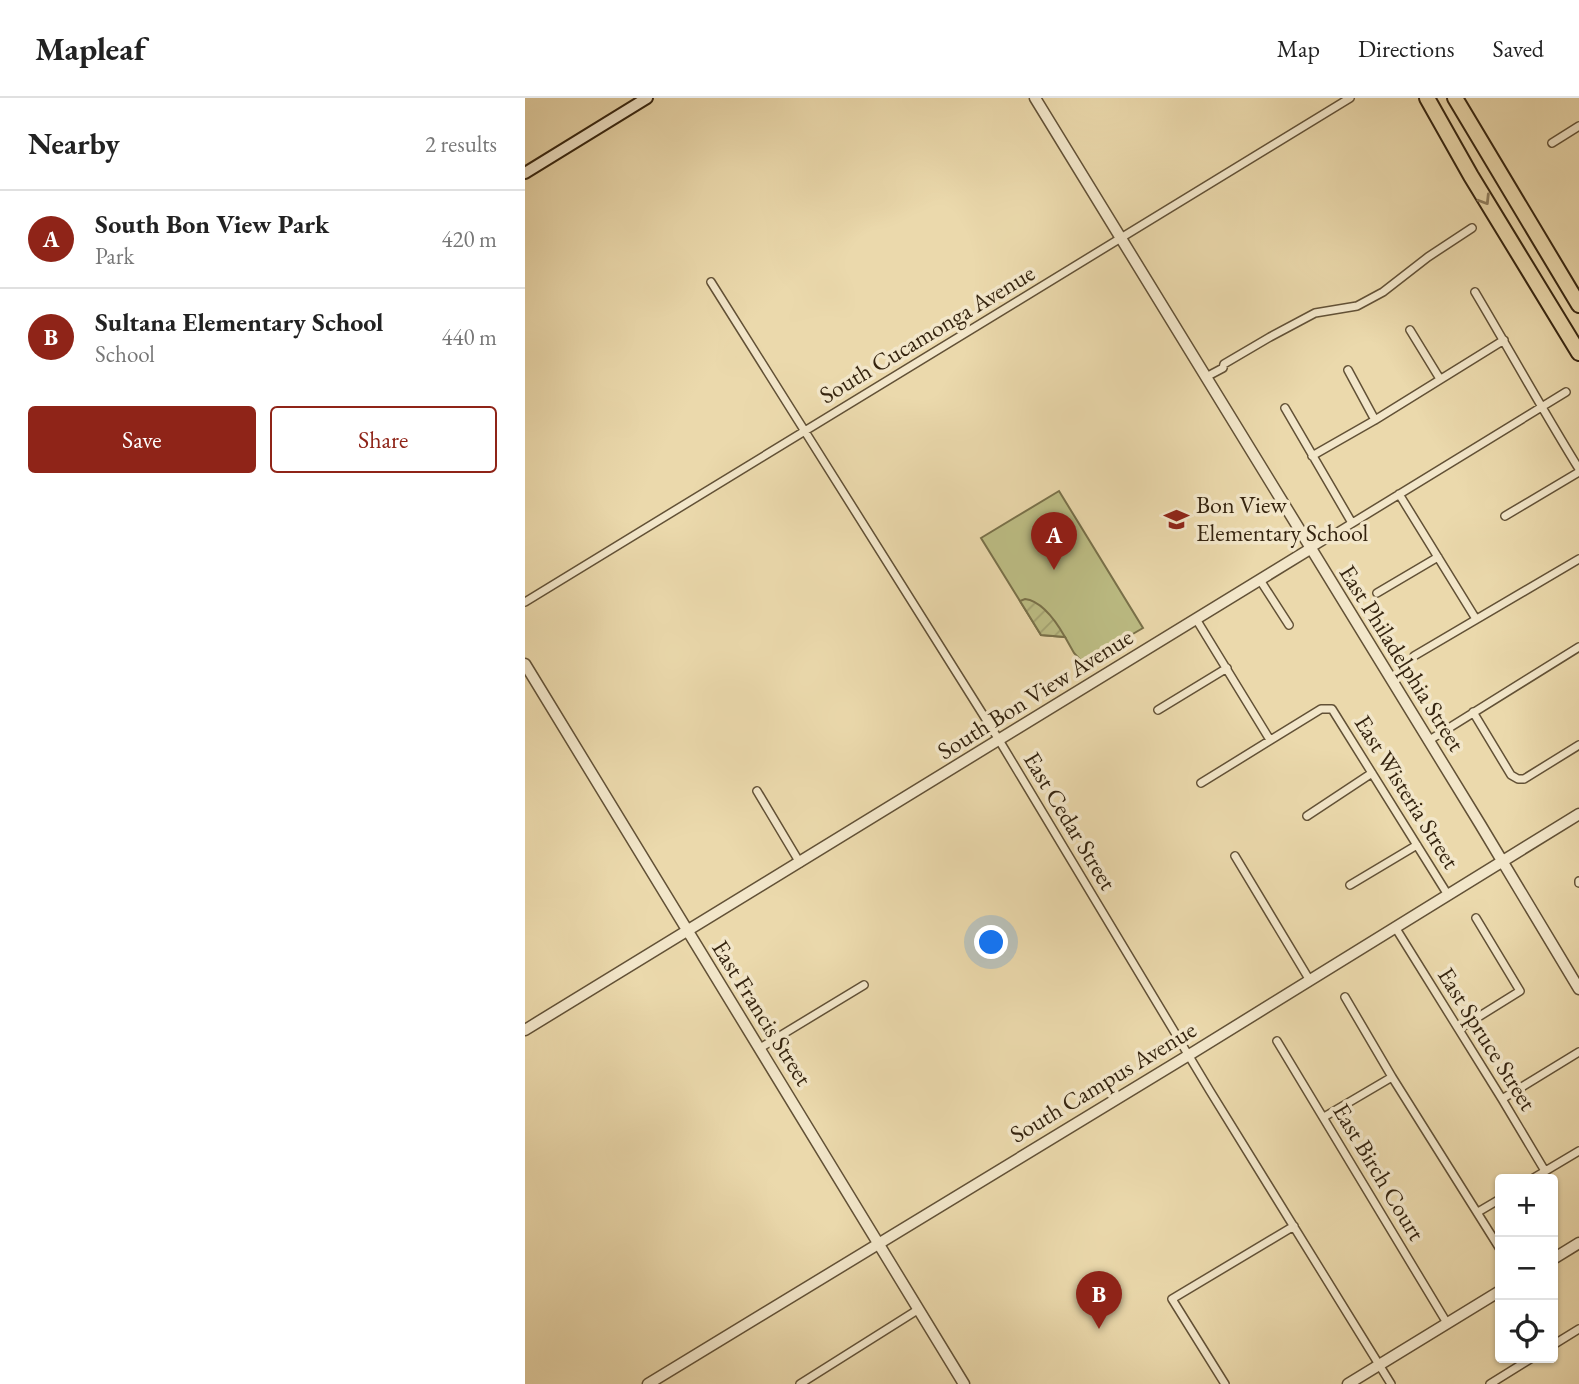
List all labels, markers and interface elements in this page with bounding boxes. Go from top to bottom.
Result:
text: Mapleaf [35,27,146,70]
text: Map [1277,33,1320,64]
text: Directions [1358,33,1455,64]
text: Saved [1493,33,1544,64]
text: Nearby [28,124,120,163]
text: 2 results [425,129,497,159]
one-way arrow [1477,192,1490,205]
text: South Bon View Park [95,207,329,241]
text: A [43,224,59,254]
text: 420 m [441,224,497,254]
text: Park [95,241,134,271]
street label: South Cucamonga Avenue [813,257,1040,410]
text: Sultana Elementary School [95,305,383,339]
text: B [44,322,58,352]
text: 440 m [441,322,497,352]
text: School [95,339,155,369]
button: Save [28,406,256,473]
button: Share [270,406,497,473]
place label: Bon View Elementary School [1196,489,1368,548]
school or university icon: Bon View Elementary School [1162,505,1190,533]
pin: A [1031,512,1077,570]
street label: East Philadelphia Street [1333,559,1473,757]
street label: South Bon View Avenue [931,621,1138,766]
street label: East Wisteria Street [1348,709,1467,875]
street label: East Cedar Street [1017,746,1124,896]
your location [974,925,1008,959]
street label: East Francis Street [705,934,820,1092]
street label: East Spruce Street [1431,961,1544,1116]
street label: South Campus Avenue [1004,1014,1202,1150]
street label: East Birch Court [1326,1097,1433,1246]
map controls [1495,1174,1558,1363]
button: + [1495,1174,1558,1237]
button: − [1495,1237,1558,1300]
pin: B [1076,1271,1122,1329]
button: locate [1495,1300,1558,1363]

